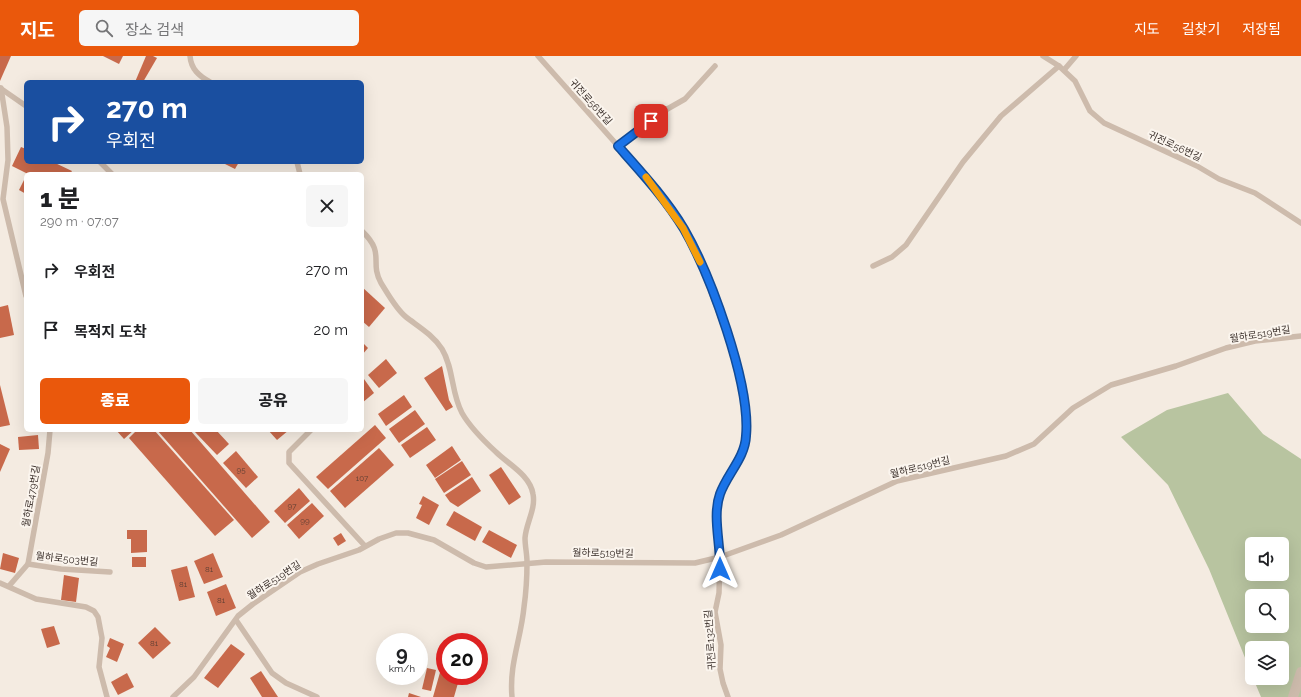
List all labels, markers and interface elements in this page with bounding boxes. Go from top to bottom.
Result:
search box [79,10,359,46]
icon: search [93,17,115,39]
text: 지도 [20,19,55,41]
text: 장소 검색 [125,21,184,39]
text: 지도 [1134,21,1160,37]
text: 길찾기 [1182,21,1220,37]
text: 저장됨 [1242,21,1281,37]
street label: 귀전로56번길 [568,77,614,127]
text: 270 m [106,92,187,125]
icon: right [40,96,92,148]
pin [634,104,668,138]
icon: arrive [640,110,662,132]
street label: 귀전로56번길 [1147,129,1203,163]
text: 우회전 [106,130,156,151]
text: 1 분 [40,184,80,213]
button: close [306,185,348,227]
text: 290 m · 07:07 [40,214,119,229]
icon: right [40,259,62,281]
text: 270 m [305,261,348,279]
text: 우회전 [74,263,115,281]
icon: arrive [40,319,62,341]
text: 20 m [313,321,348,339]
text: 목적지 도착 [74,323,147,341]
street label: 월하로519번길 [1229,324,1291,344]
button: 종료 [40,378,190,424]
button: 공유 [198,378,348,424]
street label: 월하로519번길 [889,454,951,480]
street label: 월하로479번길 [20,464,42,528]
house number: 95 [236,465,246,475]
house number: 107 [356,473,369,483]
house number: 97 [288,501,297,511]
house number: 99 [300,516,310,526]
map controls [1245,537,1289,685]
button: sound [1245,537,1289,581]
street label: 월하로519번길 [572,547,634,559]
position arrow [699,548,741,590]
street label: 월하로503번길 [35,550,99,568]
street label: 월하로519번길 [245,559,303,601]
house number: 81 [205,564,214,574]
house number: 81 [179,579,188,589]
button: search [1245,589,1289,633]
house number: 81 [217,595,226,605]
street label: 귀전로132번길 [702,609,718,671]
speed limit sign: 20 [436,633,488,685]
house number: 81 [150,638,159,648]
button: layers [1245,641,1289,685]
text: 9 [396,642,408,666]
text: km/h [389,663,415,674]

